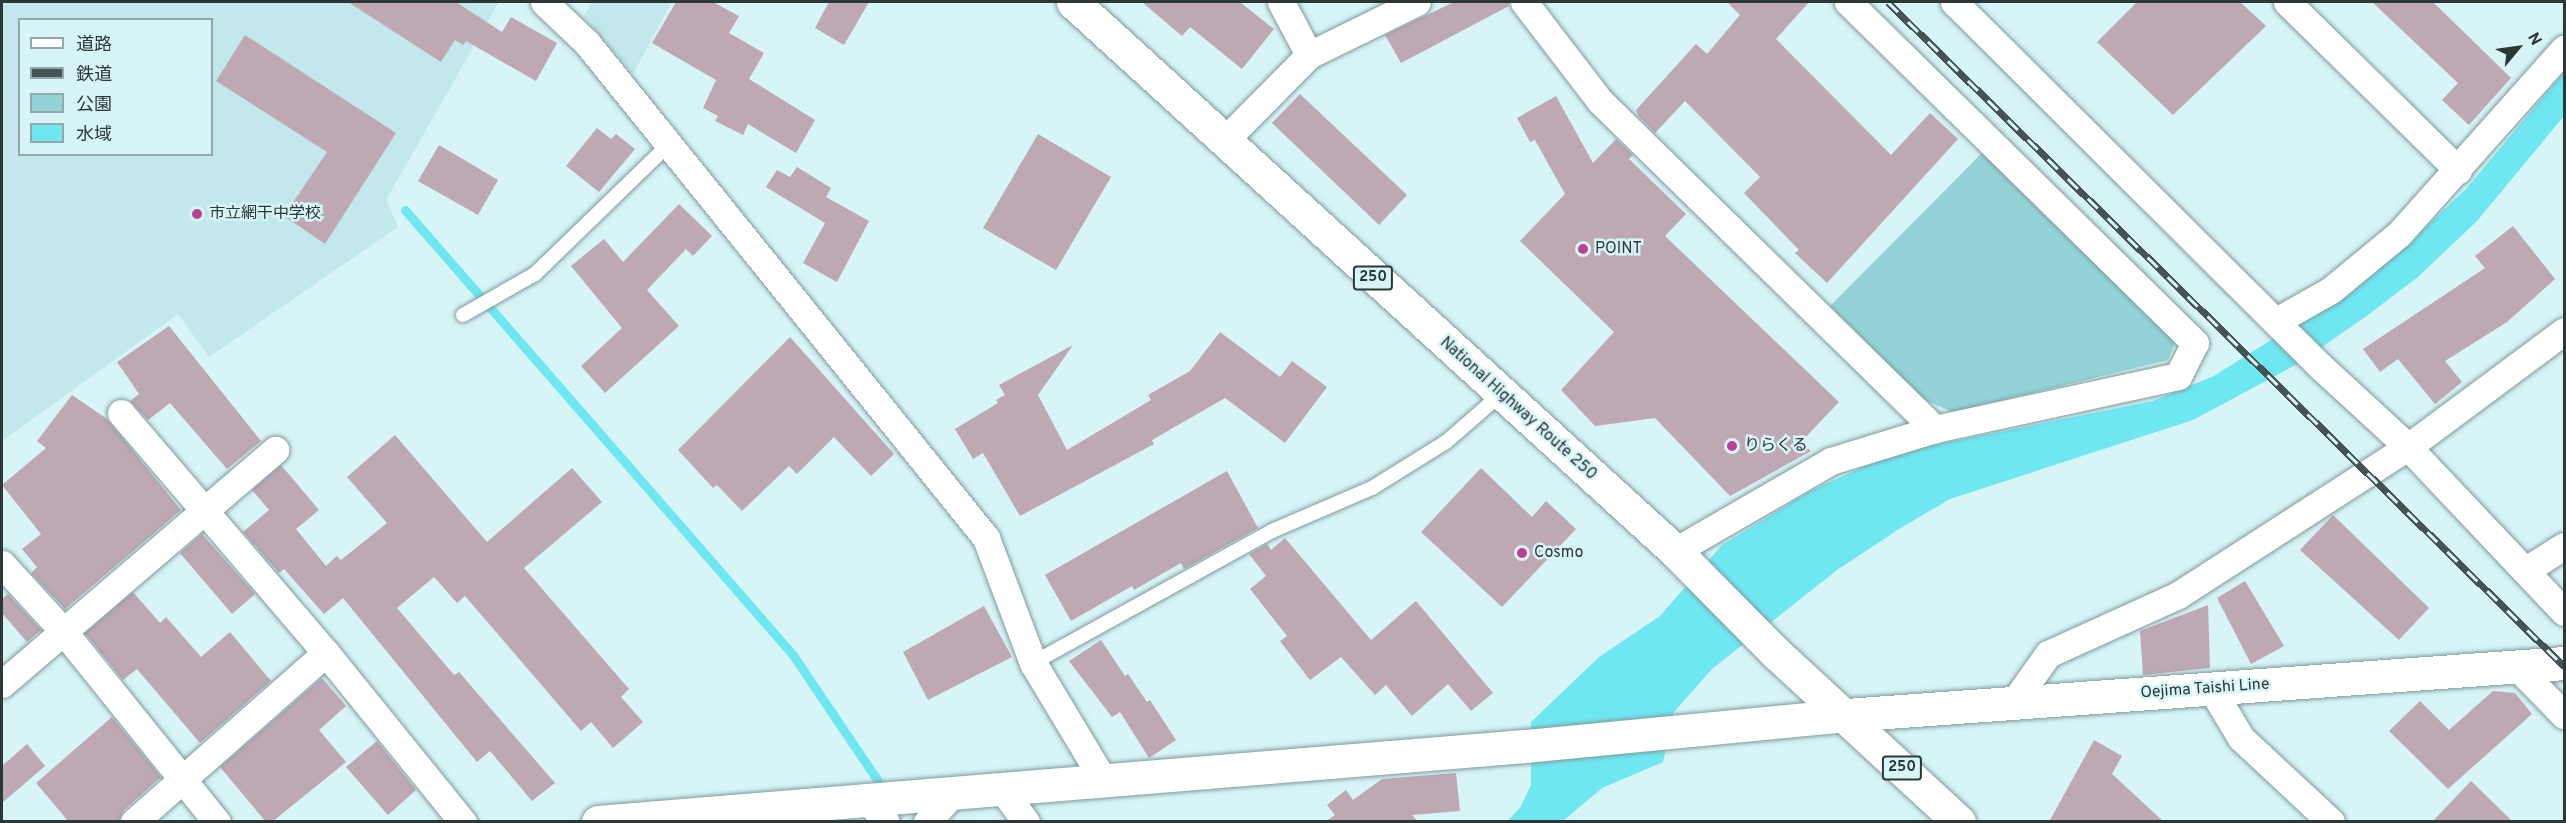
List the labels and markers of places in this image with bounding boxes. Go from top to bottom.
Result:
place label: 市立網干中学校 [209,204,321,224]
marker: 市立網干中学校 [190,207,204,221]
place label: POINT [1595,239,1642,259]
marker: POINT [1576,242,1590,256]
place label: りらくる [1744,436,1808,456]
marker: りらくる [1725,439,1739,453]
place label: Cosmo [1534,543,1583,563]
marker: Cosmo [1515,546,1529,560]

